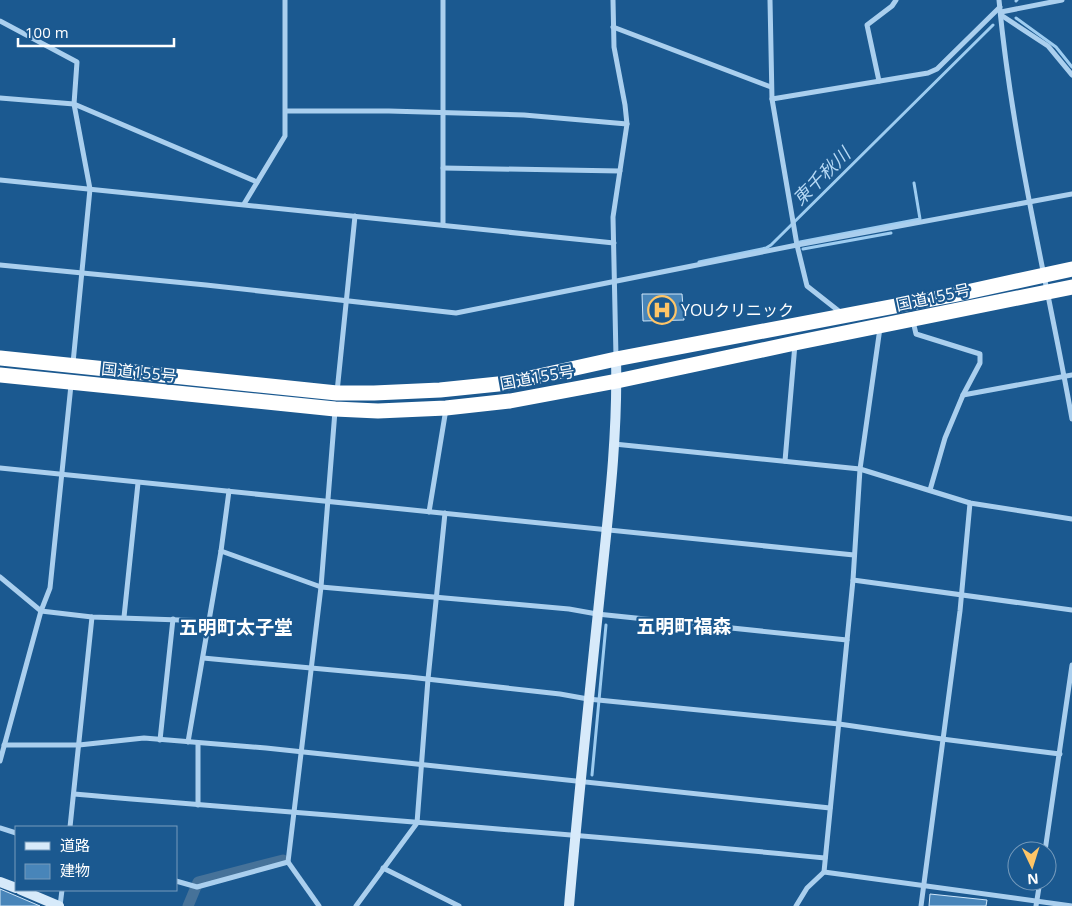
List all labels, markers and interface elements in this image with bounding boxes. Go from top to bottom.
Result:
scale bar [18,15,174,47]
text: 100 m [25,22,69,42]
water label: 東千秋川 [787,141,856,210]
street label: 国道155号 [894,278,972,316]
hospital icon: YOUクリニック [647,295,677,325]
place label: YOUクリニック [681,299,794,321]
street label: 国道155号 [100,357,178,387]
street label: 国道155号 [498,360,576,394]
district label: 五明町福森 [636,613,732,639]
district label: 五明町太子堂 [179,614,293,640]
legend [15,826,178,891]
text: 道路 [60,835,90,855]
north arrow [1007,841,1057,891]
text: 建物 [60,860,90,880]
text: N [1027,870,1039,889]

